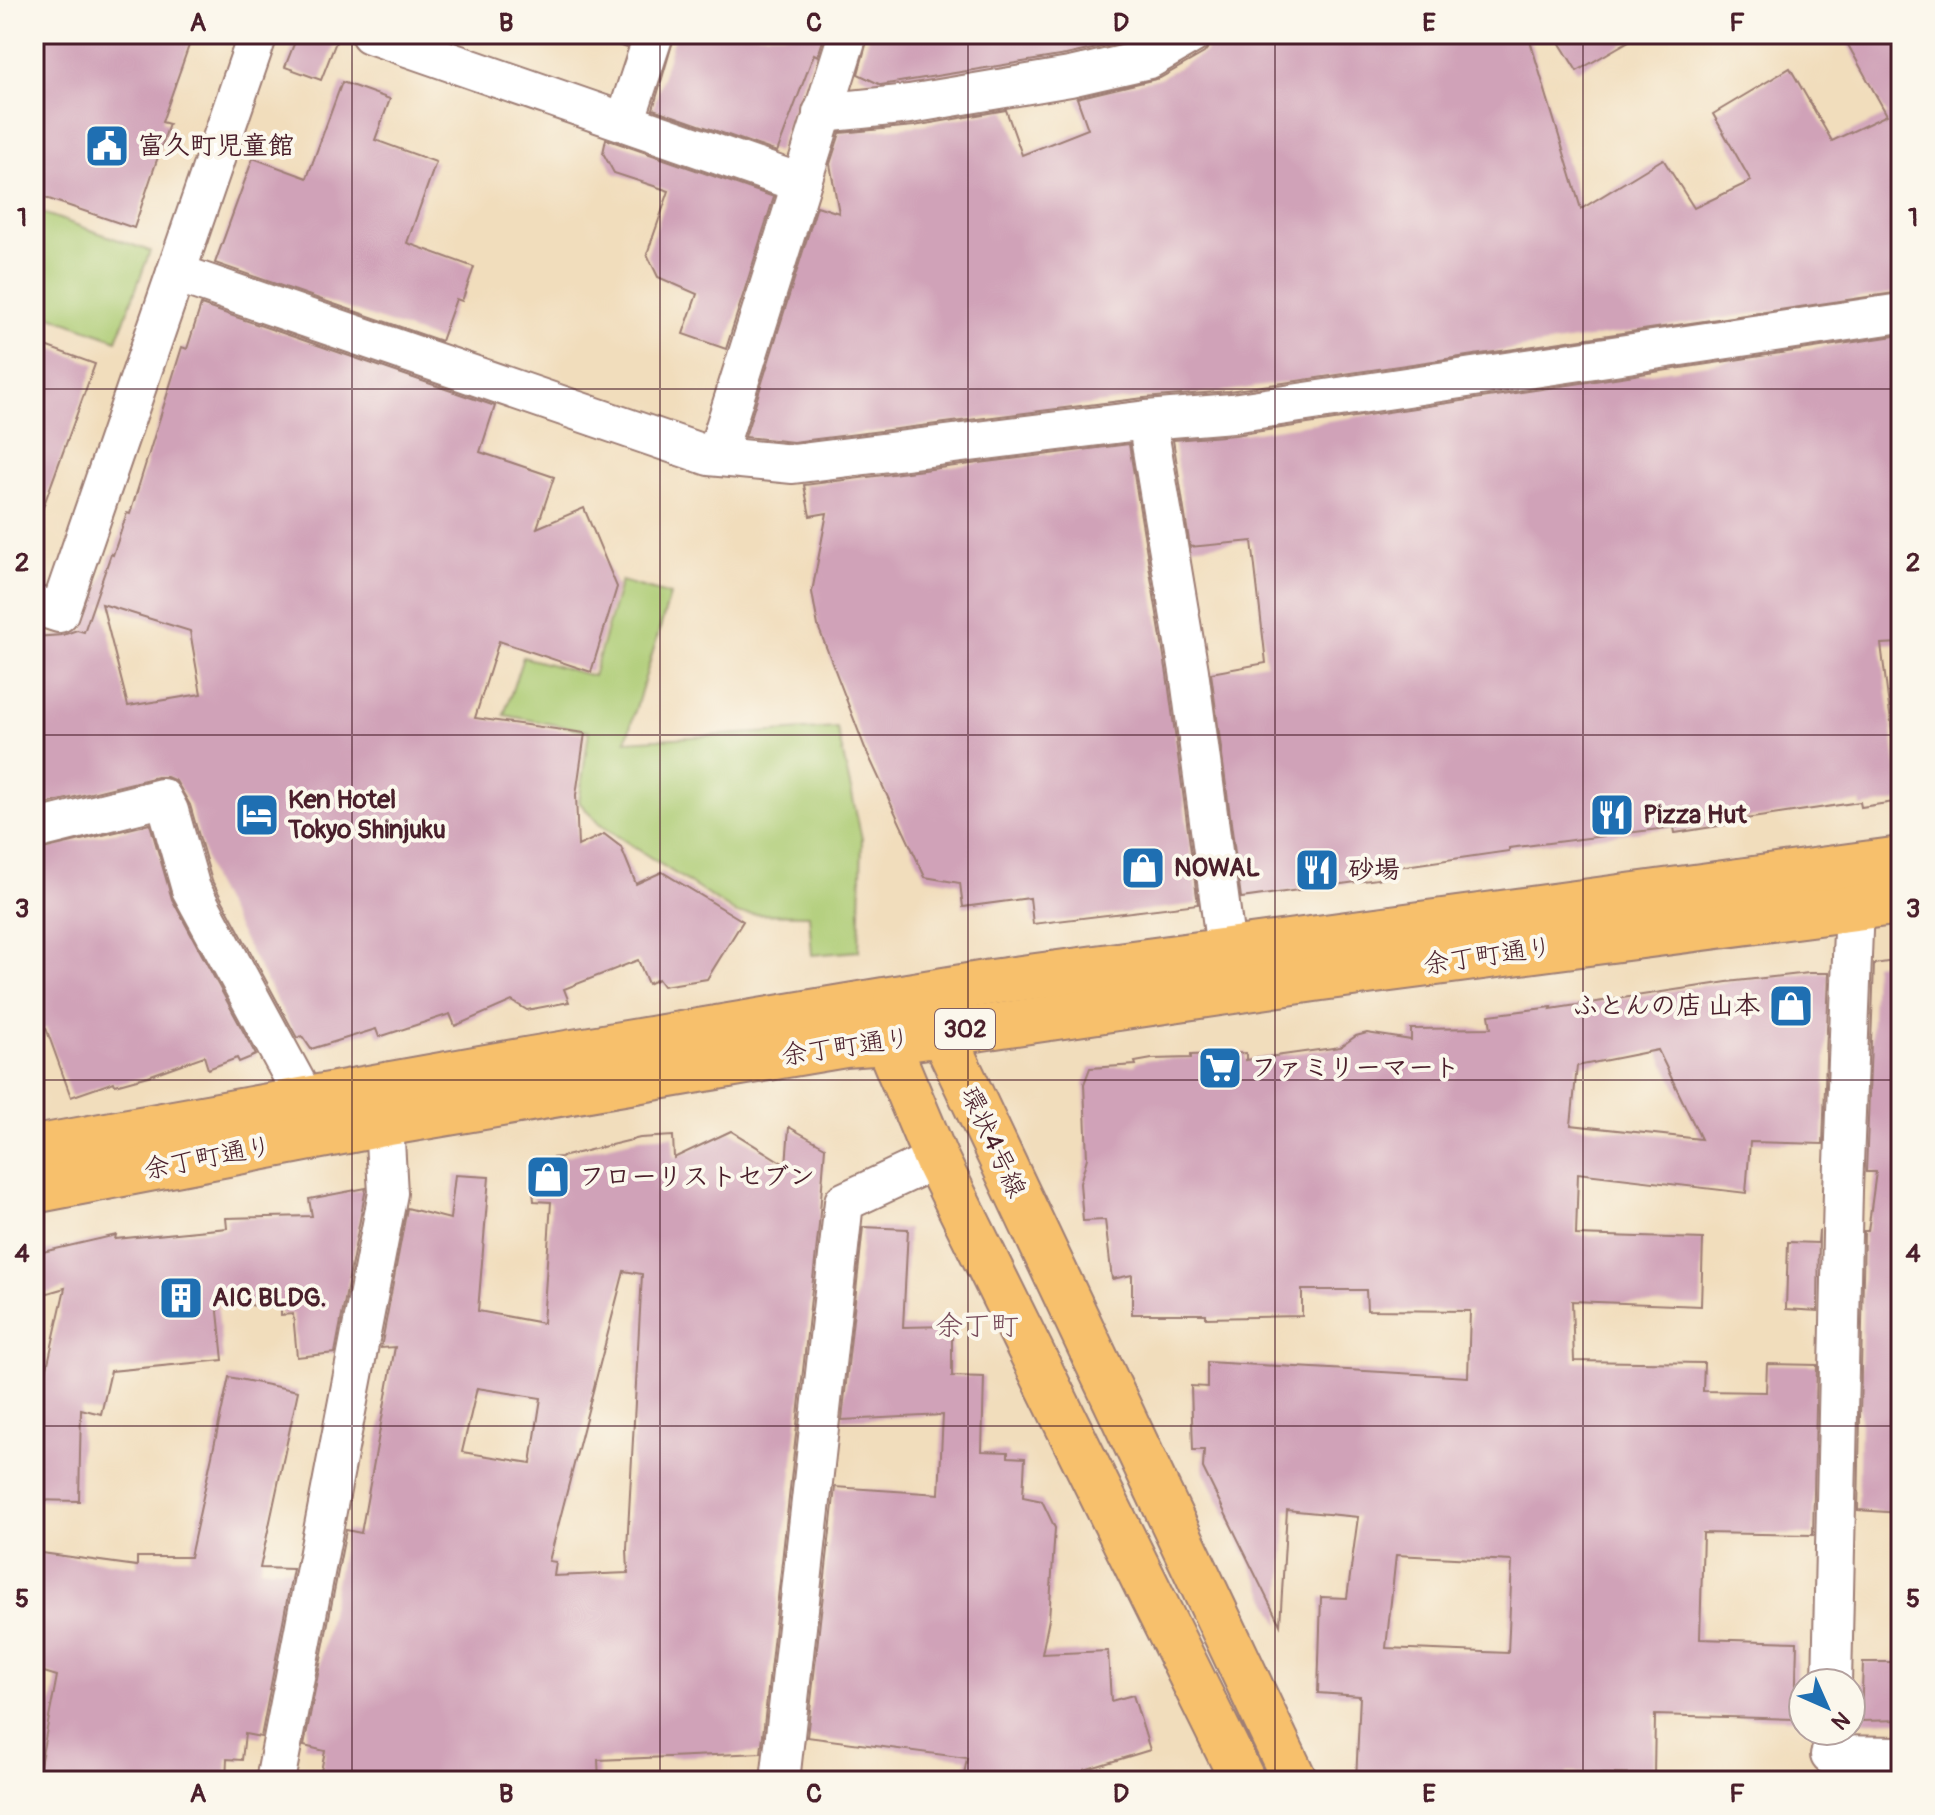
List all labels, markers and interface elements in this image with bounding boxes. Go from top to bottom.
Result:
text: A [190,7,207,39]
text: B [499,7,513,39]
text: C [806,7,822,39]
text: D [1113,7,1129,39]
text: E [1422,7,1436,39]
text: F [1729,7,1745,39]
public building icon: 富久町児童館 [83,122,131,170]
place label: 富久町児童館 [138,130,294,162]
text: 1 [17,202,27,234]
text: 1 [1908,202,1918,234]
text: 2 [15,547,29,579]
text: 2 [1906,547,1920,579]
place label: Ken Hotel Tokyo Shinjuku [287,784,446,846]
hotel icon: Ken Hotel Tokyo Shinjuku [233,791,281,839]
restaurant icon: Pizza Hut [1588,791,1636,839]
place label: Pizza Hut [1643,799,1747,831]
shop icon: NOWAL [1119,844,1167,892]
restaurant icon: 砂場 [1293,846,1341,894]
place label: NOWAL [1174,852,1261,884]
place label: 砂場 [1348,854,1400,886]
text: 3 [15,893,29,925]
text: 3 [1906,893,1920,925]
street label: 余丁町通り [1421,931,1555,981]
shop icon: ふとんの店 山本 [1767,982,1815,1030]
place label: ふとんの店 山本 [1572,990,1760,1022]
road number: 302 [935,1009,995,1049]
street label: 余丁町通り [779,1022,913,1072]
supermarket icon: ファミリーマート [1196,1044,1244,1092]
place label: ファミリーマート [1251,1052,1460,1084]
street label: 環状4号線 [953,1081,1033,1203]
street label: 余丁町通り [141,1130,275,1186]
shop icon: フローリストセブン [524,1153,572,1201]
place label: フローリストセブン [579,1161,815,1193]
text: 4 [14,1238,30,1270]
text: 4 [1905,1238,1921,1270]
building icon: AIC BLDG. [157,1274,205,1322]
place label: AIC BLDG. [212,1282,327,1314]
district label: 余丁町 [935,1309,1019,1344]
text: 5 [15,1583,29,1615]
text: 5 [1906,1583,1920,1615]
north arrow [1787,1667,1867,1747]
text: N [1825,1705,1856,1736]
text: A [190,1778,207,1810]
text: B [499,1778,513,1810]
text: C [806,1778,822,1810]
text: D [1113,1778,1129,1810]
text: E [1422,1778,1436,1810]
text: F [1729,1778,1745,1810]

